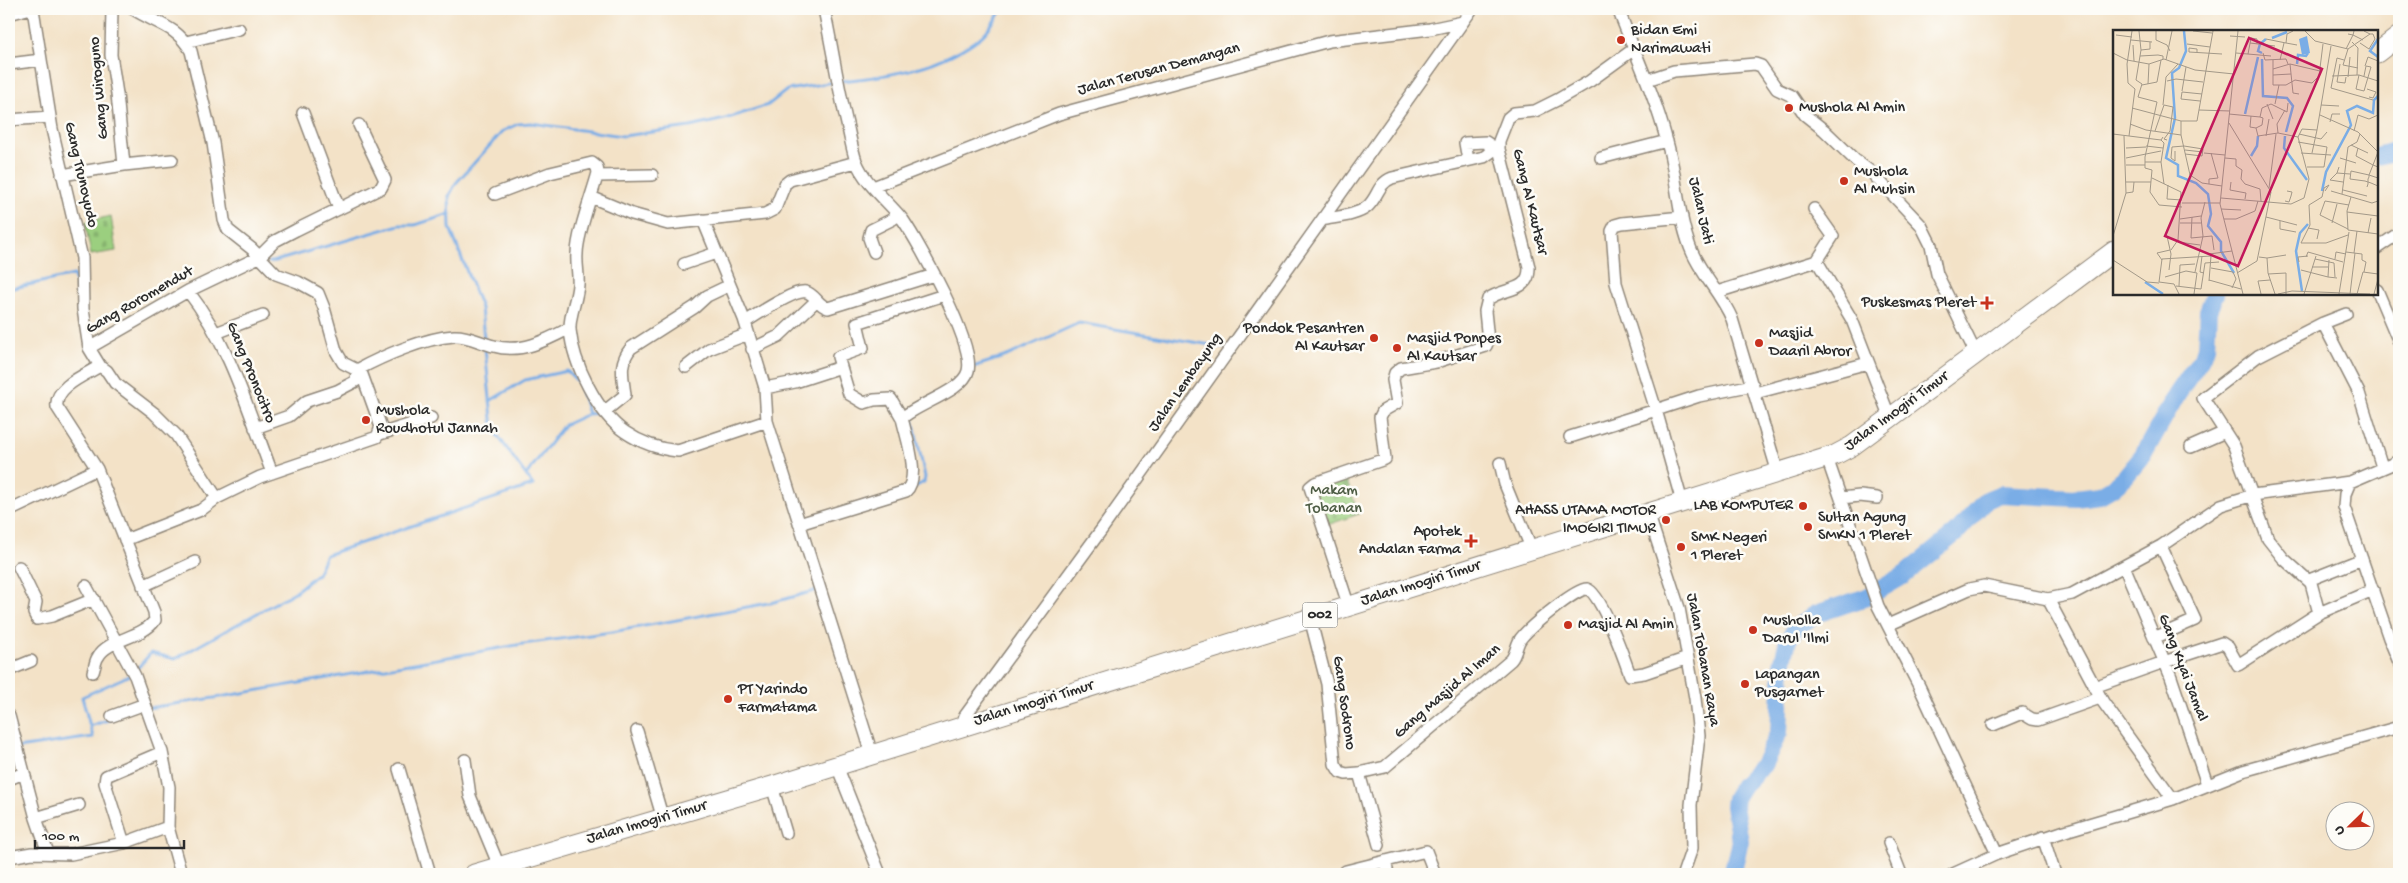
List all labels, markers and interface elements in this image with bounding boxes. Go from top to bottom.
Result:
place label: Bidan Emi Narimawati [1630,22,1711,59]
inset map [2113,30,2378,295]
marker: Bidan Emi Narimawati [1615,34,1627,46]
street label: Gang Wiroguno [86,36,114,140]
street label: Jalan Terusan Demangan [1076,39,1243,101]
place label: Mushola Al Amin [1799,99,1906,118]
marker: Mushola Al Amin [1783,102,1795,114]
street label: Gang Trunoyudo [59,120,101,230]
street label: Gang Al Kautsar [1507,147,1552,258]
place label: Mushola Al Muhsin [1854,163,1915,200]
street label: Jalan Jati [1683,175,1717,247]
marker: Mushola Al Muhsin [1838,175,1850,187]
street label: Gang Roromendut [83,262,198,339]
place label: Puskesmas Pleret [1861,294,1977,313]
marker: Puskesmas Pleret [1980,296,1994,310]
street label: Gang Pronocitro [221,320,279,426]
place label: Pondok Pesantren Al Kautsar [1242,320,1365,357]
place label: Masjid Daaril Abror [1768,325,1852,362]
street label: Jalan Lembayung [1145,330,1227,436]
place label: Masjid Ponpes Al Kautsar [1407,330,1502,367]
marker: Pondok Pesantren Al Kautsar [1368,332,1380,344]
marker: Masjid Daaril Abror [1753,337,1765,349]
marker: Masjid Ponpes Al Kautsar [1391,342,1403,354]
street label: Jalan Imogiri Timur [1841,367,1954,456]
place label: Mushola Roudhotul Jannah [376,402,498,439]
marker: Mushola Roudhotul Jannah [360,414,372,426]
park label: Makam Tobanan [1305,482,1362,519]
place label: LAB KOMPUTER [1694,497,1794,516]
marker: LAB KOMPUTER [1797,500,1809,512]
place label: AHASS UTAMA MOTOR IMOGIRI TIMUR [1515,502,1657,539]
place label: Sultan Agung SMKN 1 Pleret [1818,509,1912,546]
marker: AHASS UTAMA MOTOR IMOGIRI TIMUR [1660,514,1672,526]
marker: Sultan Agung SMKN 1 Pleret [1802,521,1814,533]
place label: Apotek Andalan Farma [1359,523,1463,560]
place label: SMK Negeri 1 Pleret [1690,529,1767,566]
marker: Apotek Andalan Farma [1465,535,1477,547]
marker: SMK Negeri 1 Pleret [1675,541,1687,553]
street label: Jalan Imogiri Timur [1359,556,1484,611]
street label: Jalan Tobanan Raya [1681,592,1723,729]
road number: 002 [1302,602,1338,628]
place label: Musholla Darul 'Ilmi [1762,612,1829,649]
street label: Gang Kyai Jamal [2153,612,2211,724]
place label: Masjid Al Amin [1578,616,1674,635]
marker: Masjid Al Amin [1562,619,1574,631]
marker: Musholla Darul 'Ilmi [1747,624,1759,636]
street label: Gang Masjid Al Iman [1391,640,1505,743]
street label: Gang Sodrono [1327,655,1359,751]
place label: Lapangan Pusgarnet [1754,666,1825,703]
street label: Jalan Imogiri Timur [972,676,1097,731]
marker: Lapangan Pusgarnet [1739,678,1751,690]
place label: PT Yarindo Farmatama [737,681,818,718]
marker: PT Yarindo Farmatama [722,693,734,705]
street label: Jalan Imogiri Timur [585,796,711,849]
north arrow [2326,800,2376,850]
scale bar [35,818,184,850]
text: U [2331,823,2350,837]
text: 100 m [41,828,80,846]

